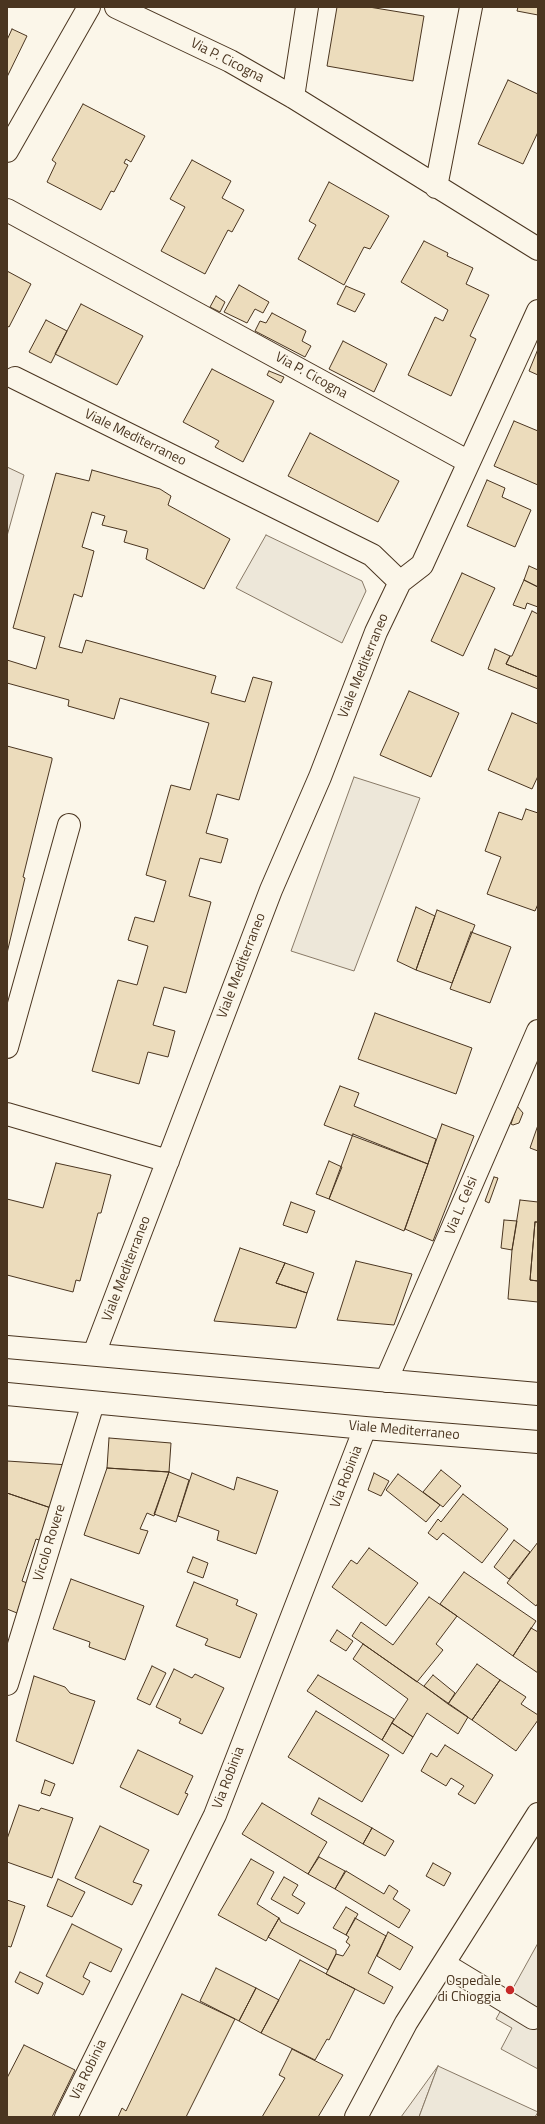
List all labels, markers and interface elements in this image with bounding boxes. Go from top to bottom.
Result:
street label: Via P. Cicogna [187,35,267,87]
street label: Via P. Cicogna [272,349,350,403]
street label: Viale Mediterraneo [81,406,189,470]
street label: Viale Mediterraneo [335,611,393,721]
street label: Viale Mediterraneo [214,911,270,1021]
street label: Via L. Celsi [442,1174,482,1238]
street label: Viale Mediterraneo [99,1214,155,1324]
street label: Viale Mediterraneo [348,1418,460,1444]
street label: Via Robinia [327,1444,367,1510]
street label: Vicolo Rovere [30,1503,70,1583]
street label: Via Robinia [209,1745,249,1811]
place label: Ospedale di Chioggia [437,1974,501,2006]
marker: Ospedale di Chioggia [504,1984,516,1996]
street label: Via Robinia [67,2037,111,2103]

